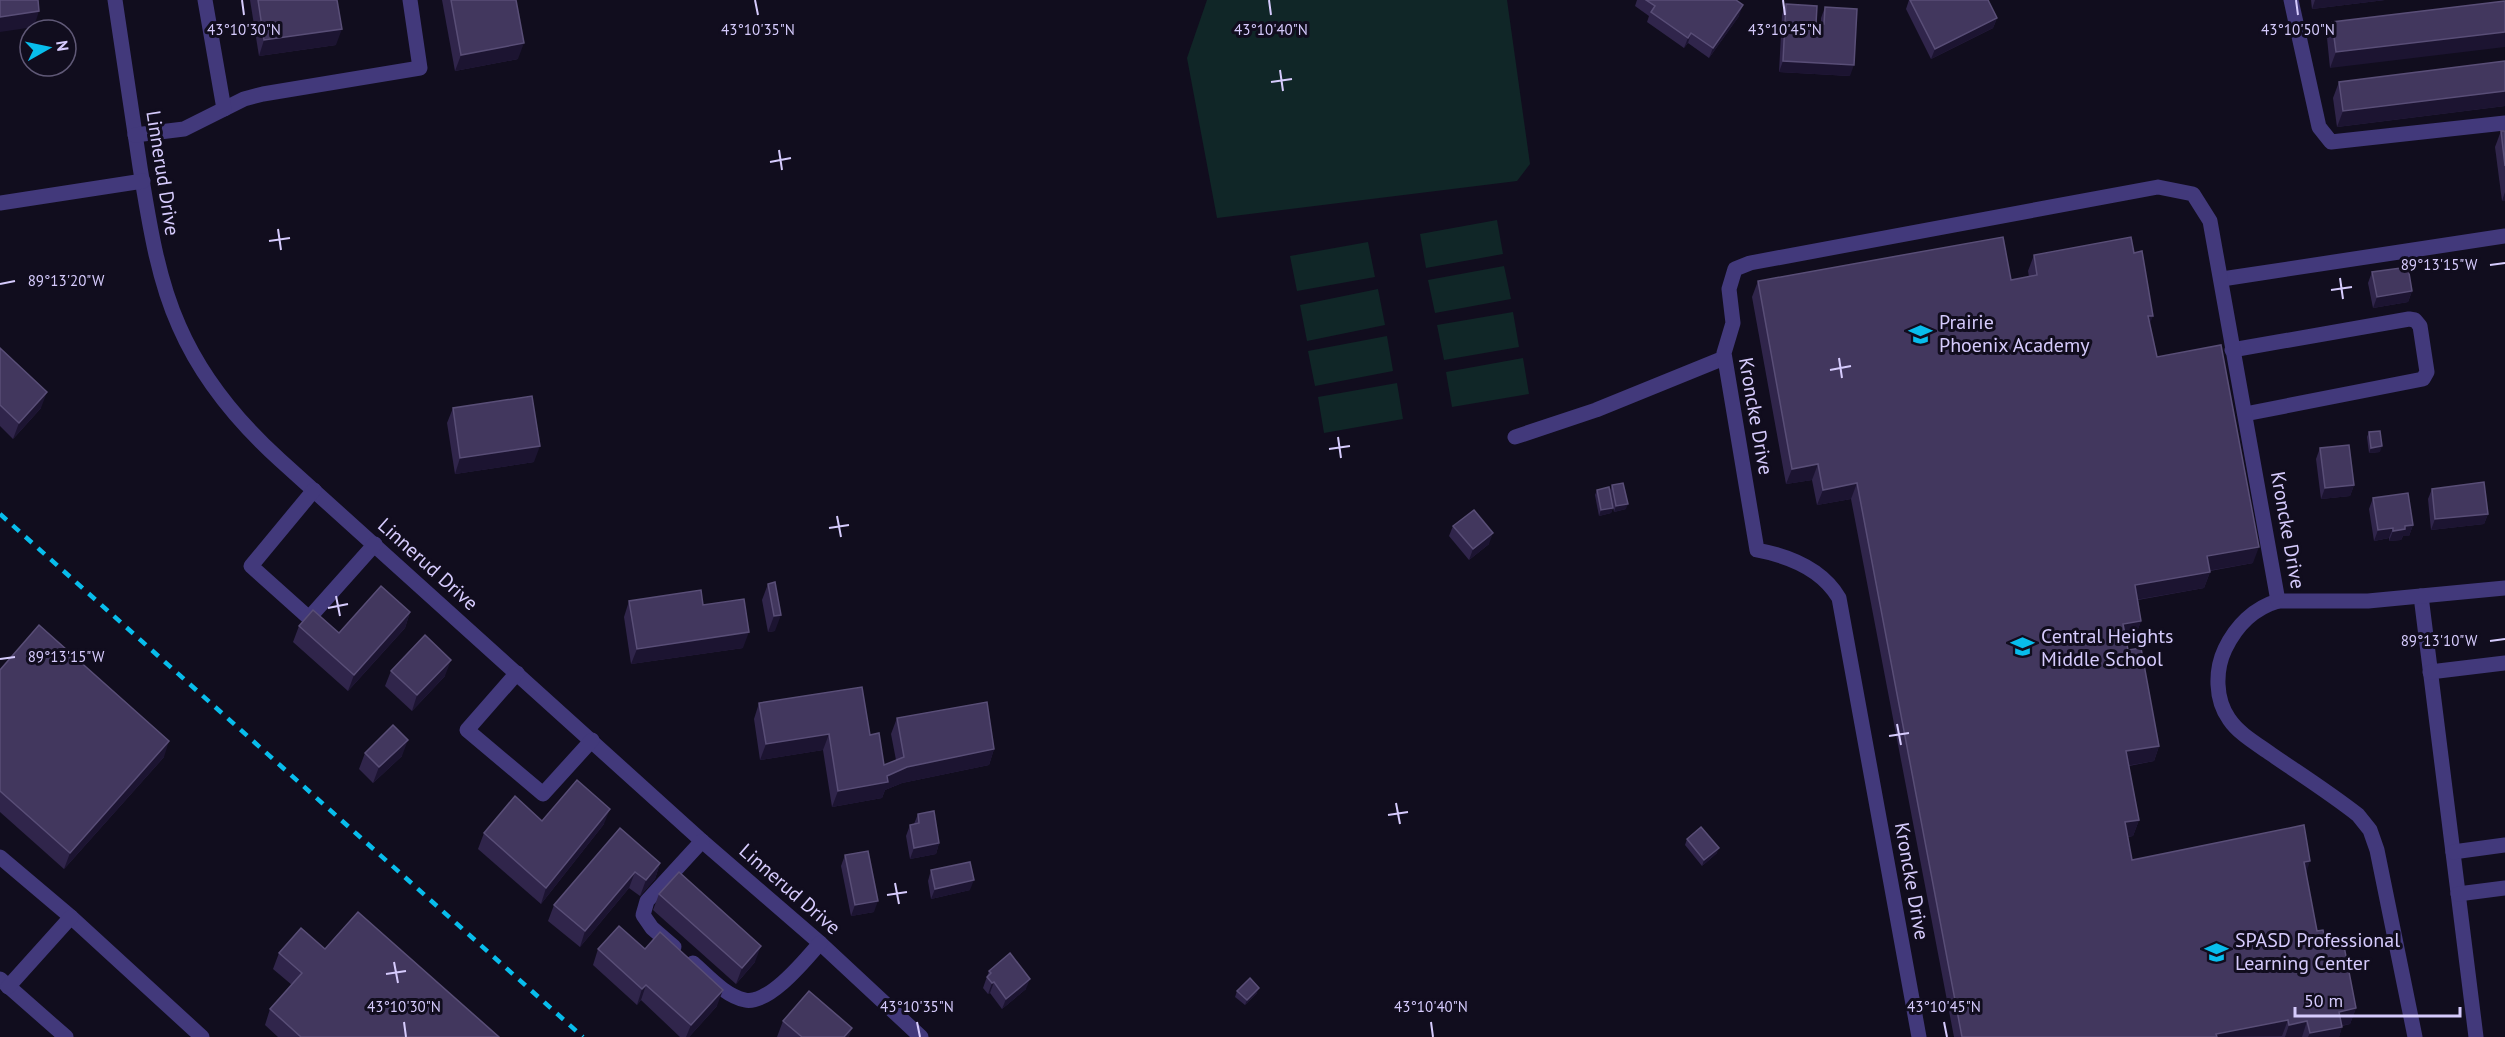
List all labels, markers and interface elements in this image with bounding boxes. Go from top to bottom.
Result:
north arrow [18,18,78,78]
text: 43°10'30"N [207,20,281,39]
text: 43°10'35"N [721,20,795,39]
text: 43°10'40"N [1234,20,1308,39]
text: 43°10'45"N [1748,20,1822,39]
text: 43°10'50"N [2261,20,2335,39]
text: N [52,39,74,52]
street label: Linnerud Drive [140,109,186,237]
text: 89°13'15"W [2401,255,2478,274]
text: 89°13'20"W [28,271,105,290]
place label: Prairie Phoenix Academy [1939,309,2090,358]
school or university icon: Prairie Phoenix Academy [1908,321,1934,347]
street label: Kroncke Drive [1733,355,1779,477]
street label: Kroncke Drive [2265,469,2311,591]
street label: Linnerud Drive [372,512,484,616]
place label: Central Heights Middle School [2041,623,2173,672]
text: 89°13'10"W [2401,631,2478,650]
school or university icon: Central Heights Middle School [2010,634,2036,660]
text: 89°13'15"W [28,647,105,666]
street label: Kroncke Drive [1889,820,1935,942]
street label: Linnerud Drive [734,838,846,940]
place label: SPASD Professional Learning Center [2235,927,2400,976]
school or university icon: SPASD Professional Learning Center [2204,939,2230,965]
scale bar [2295,980,2460,1018]
text: 50 m [2304,989,2343,1012]
text: 43°10'30"N [367,997,441,1016]
text: 43°10'35"N [880,997,954,1016]
text: 43°10'40"N [1394,997,1468,1016]
text: 43°10'45"N [1907,997,1981,1016]

